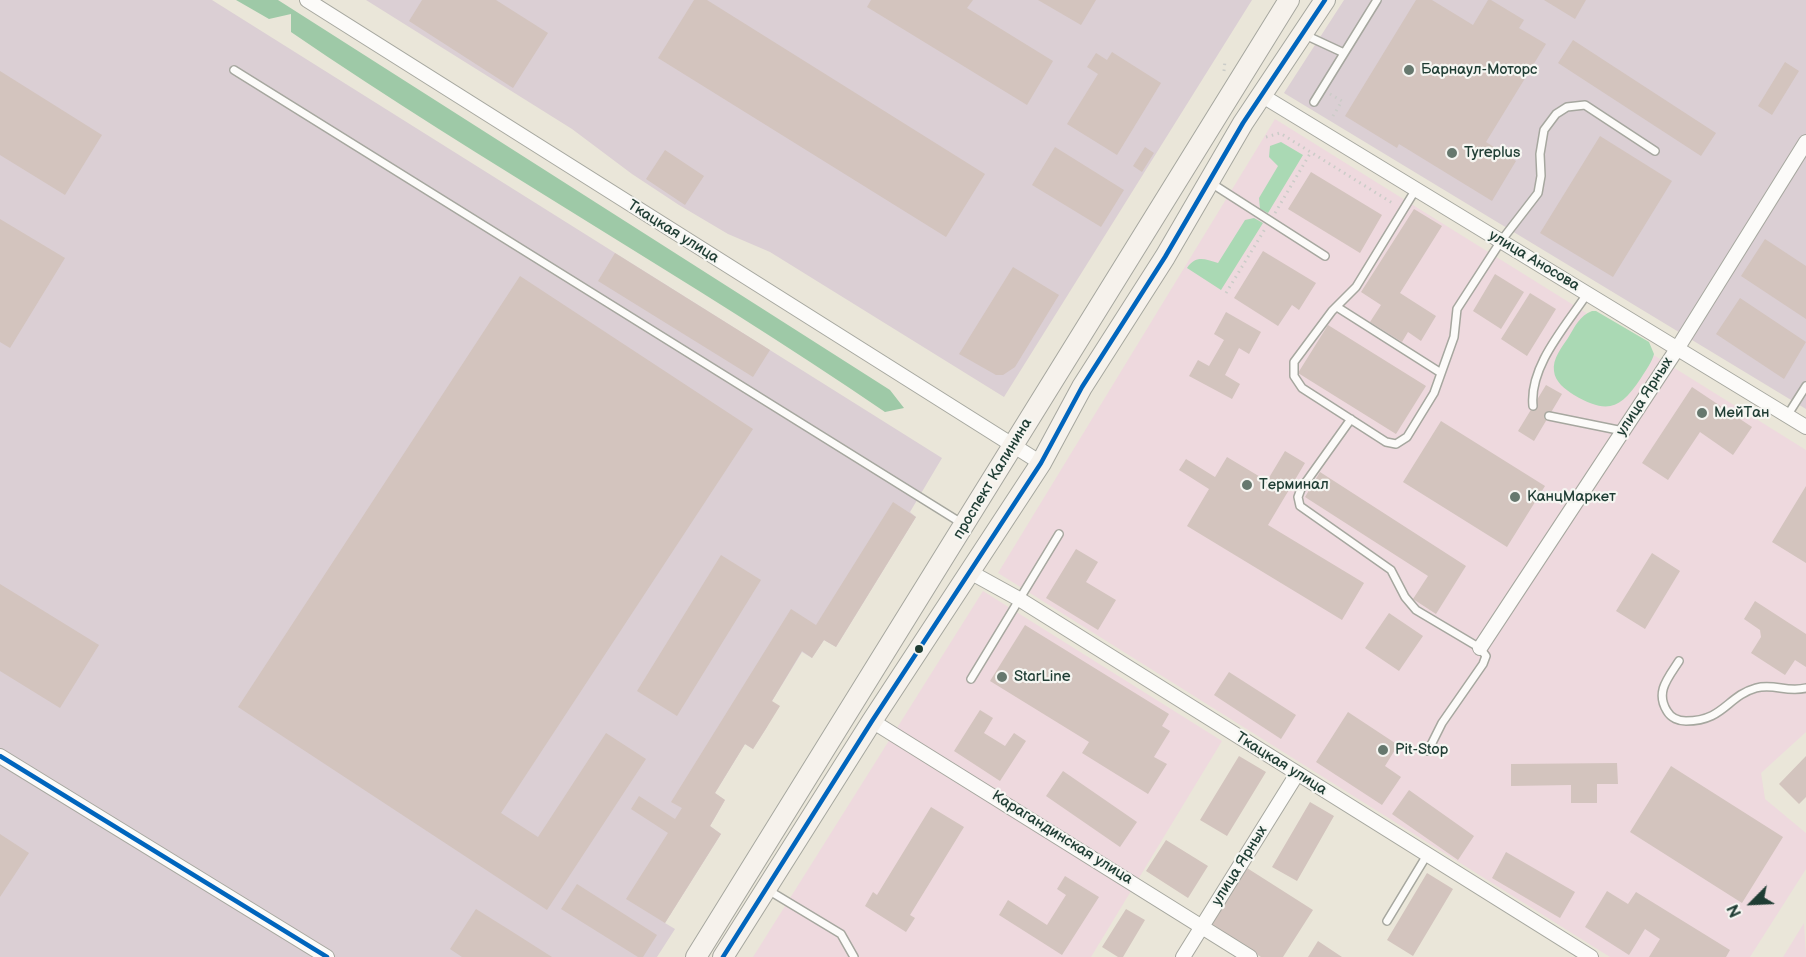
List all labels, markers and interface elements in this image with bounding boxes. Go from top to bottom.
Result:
place label: Барнаул-Моторс [1421,61,1537,79]
marker: Барнаул-Моторс [1402,63,1416,77]
place label: Tyreplus [1464,144,1520,162]
marker: Tyreplus [1445,146,1459,160]
street label: Ткацкая улица [624,197,722,267]
street label: улица Аносова [1485,227,1583,295]
street label: улица Ярных [1613,354,1677,440]
place label: МейТан [1714,404,1770,422]
marker: МейТан [1695,406,1709,420]
street label: проспект Калинина [950,415,1036,543]
place label: Терминал [1259,476,1329,494]
marker: Терминал [1240,478,1254,492]
place label: КанцМаркет [1527,488,1616,506]
marker: КанцМаркет [1508,490,1522,504]
unlabelled marker [913,643,925,655]
place label: StarLine [1014,668,1071,686]
marker: StarLine [995,670,1009,684]
street label: Ткацкая улица [1232,729,1330,799]
place label: Pit-Stop [1395,741,1448,759]
marker: Pit-Stop [1376,743,1390,757]
street label: Карагандинская улица [988,787,1136,889]
street label: улица Ярных [1208,823,1272,909]
north arrow [1722,873,1782,933]
text: N [1724,901,1746,920]

